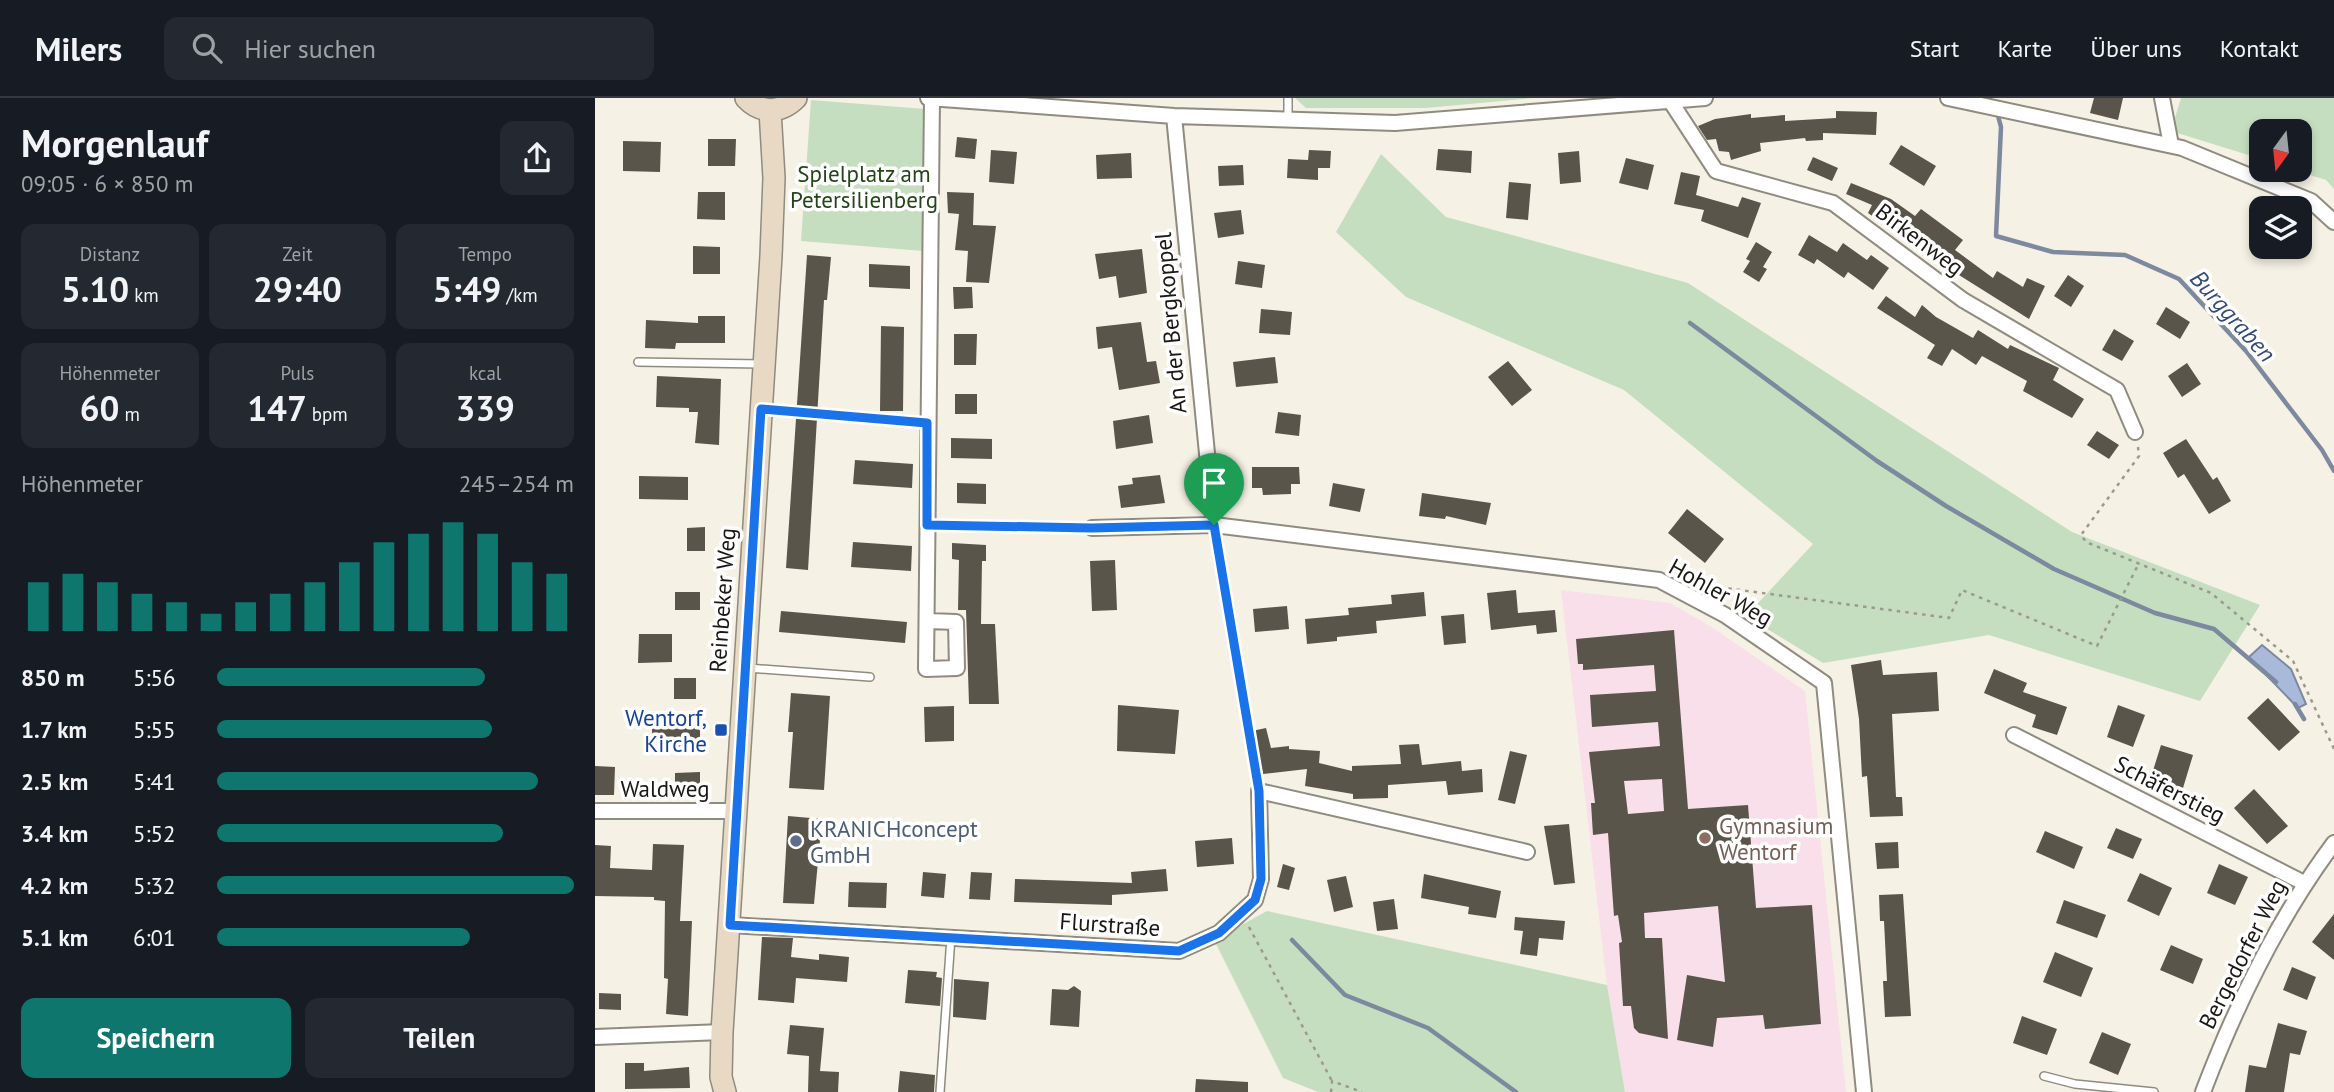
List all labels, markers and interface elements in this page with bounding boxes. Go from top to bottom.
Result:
search box [164,17,654,80]
text: Milers [35,27,122,70]
icon: search [188,29,226,67]
text: Hier suchen [244,32,376,65]
text: Start [1910,33,1959,64]
text: Karte [1997,33,2052,64]
text: Über uns [2090,33,2182,64]
text: Kontakt [2220,33,2299,64]
text: Morgenlauf [21,118,208,167]
north arrow [2249,119,2312,182]
map controls [2249,119,2312,259]
button: share [500,121,574,195]
park label: Spielplatz am Petersilienberg [790,159,938,214]
text: 09:05 · 6 × 850 m [21,169,193,198]
street label: Birkenweg [1870,196,1970,282]
button: layers [2249,196,2312,259]
street label: An der Bergkoppel [1148,231,1192,415]
text: Distanz [80,242,140,266]
text: Zeit [282,242,313,266]
text: Tempo [458,242,512,266]
water label: Burggraben [2184,263,2282,369]
text: 5.10 [61,266,129,312]
text: 29:40 [253,266,342,312]
text: 5:49 [433,266,501,312]
text: km [129,283,159,307]
text: /km [501,283,538,307]
text: Höhenmeter [59,361,160,385]
text: Puls [281,361,314,385]
text: kcal [469,361,501,385]
text: 60 [80,385,119,431]
text: 147 [247,385,307,431]
text: 339 [455,385,515,431]
text: m [119,402,140,426]
text: bpm [307,402,348,426]
pin [1184,453,1244,525]
icon: arrive [1195,464,1233,502]
text: Höhenmeter [21,469,143,498]
text: 245–254 m [459,469,574,498]
street label: Reinbeker Weg [702,527,742,673]
street label: Hohler Weg [1664,552,1778,632]
text: 850 m [21,663,84,692]
text: 5:56 [133,663,176,692]
place label: Wentorf, Kirche [625,703,707,758]
text: 1.7 km [21,715,87,744]
text: 5:55 [133,715,176,744]
marker: Wentorf, Kirche [713,722,729,738]
street label: Schäferstieg [2110,749,2230,829]
text: 2.5 km [21,767,88,796]
text: 5:41 [133,767,176,796]
street label: Waldweg [620,774,710,803]
place label: Gymnasium Wentorf [1719,811,1833,866]
place label: KRANICHconcept GmbH [810,814,978,869]
text: 3.4 km [21,819,88,848]
text: 5:52 [133,819,176,848]
marker: Gymnasium Wentorf [1697,830,1713,846]
marker: KRANICHconcept GmbH [788,833,804,849]
text: 4.2 km [21,871,88,900]
text: 5:32 [133,871,176,900]
street label: Bergedorfer Weg [2192,875,2292,1033]
street label: Flurstraße [1059,906,1161,942]
text: 5.1 km [21,923,88,952]
text: 6:01 [133,923,176,952]
button: Speichern [21,998,291,1078]
button: Teilen [305,998,574,1078]

